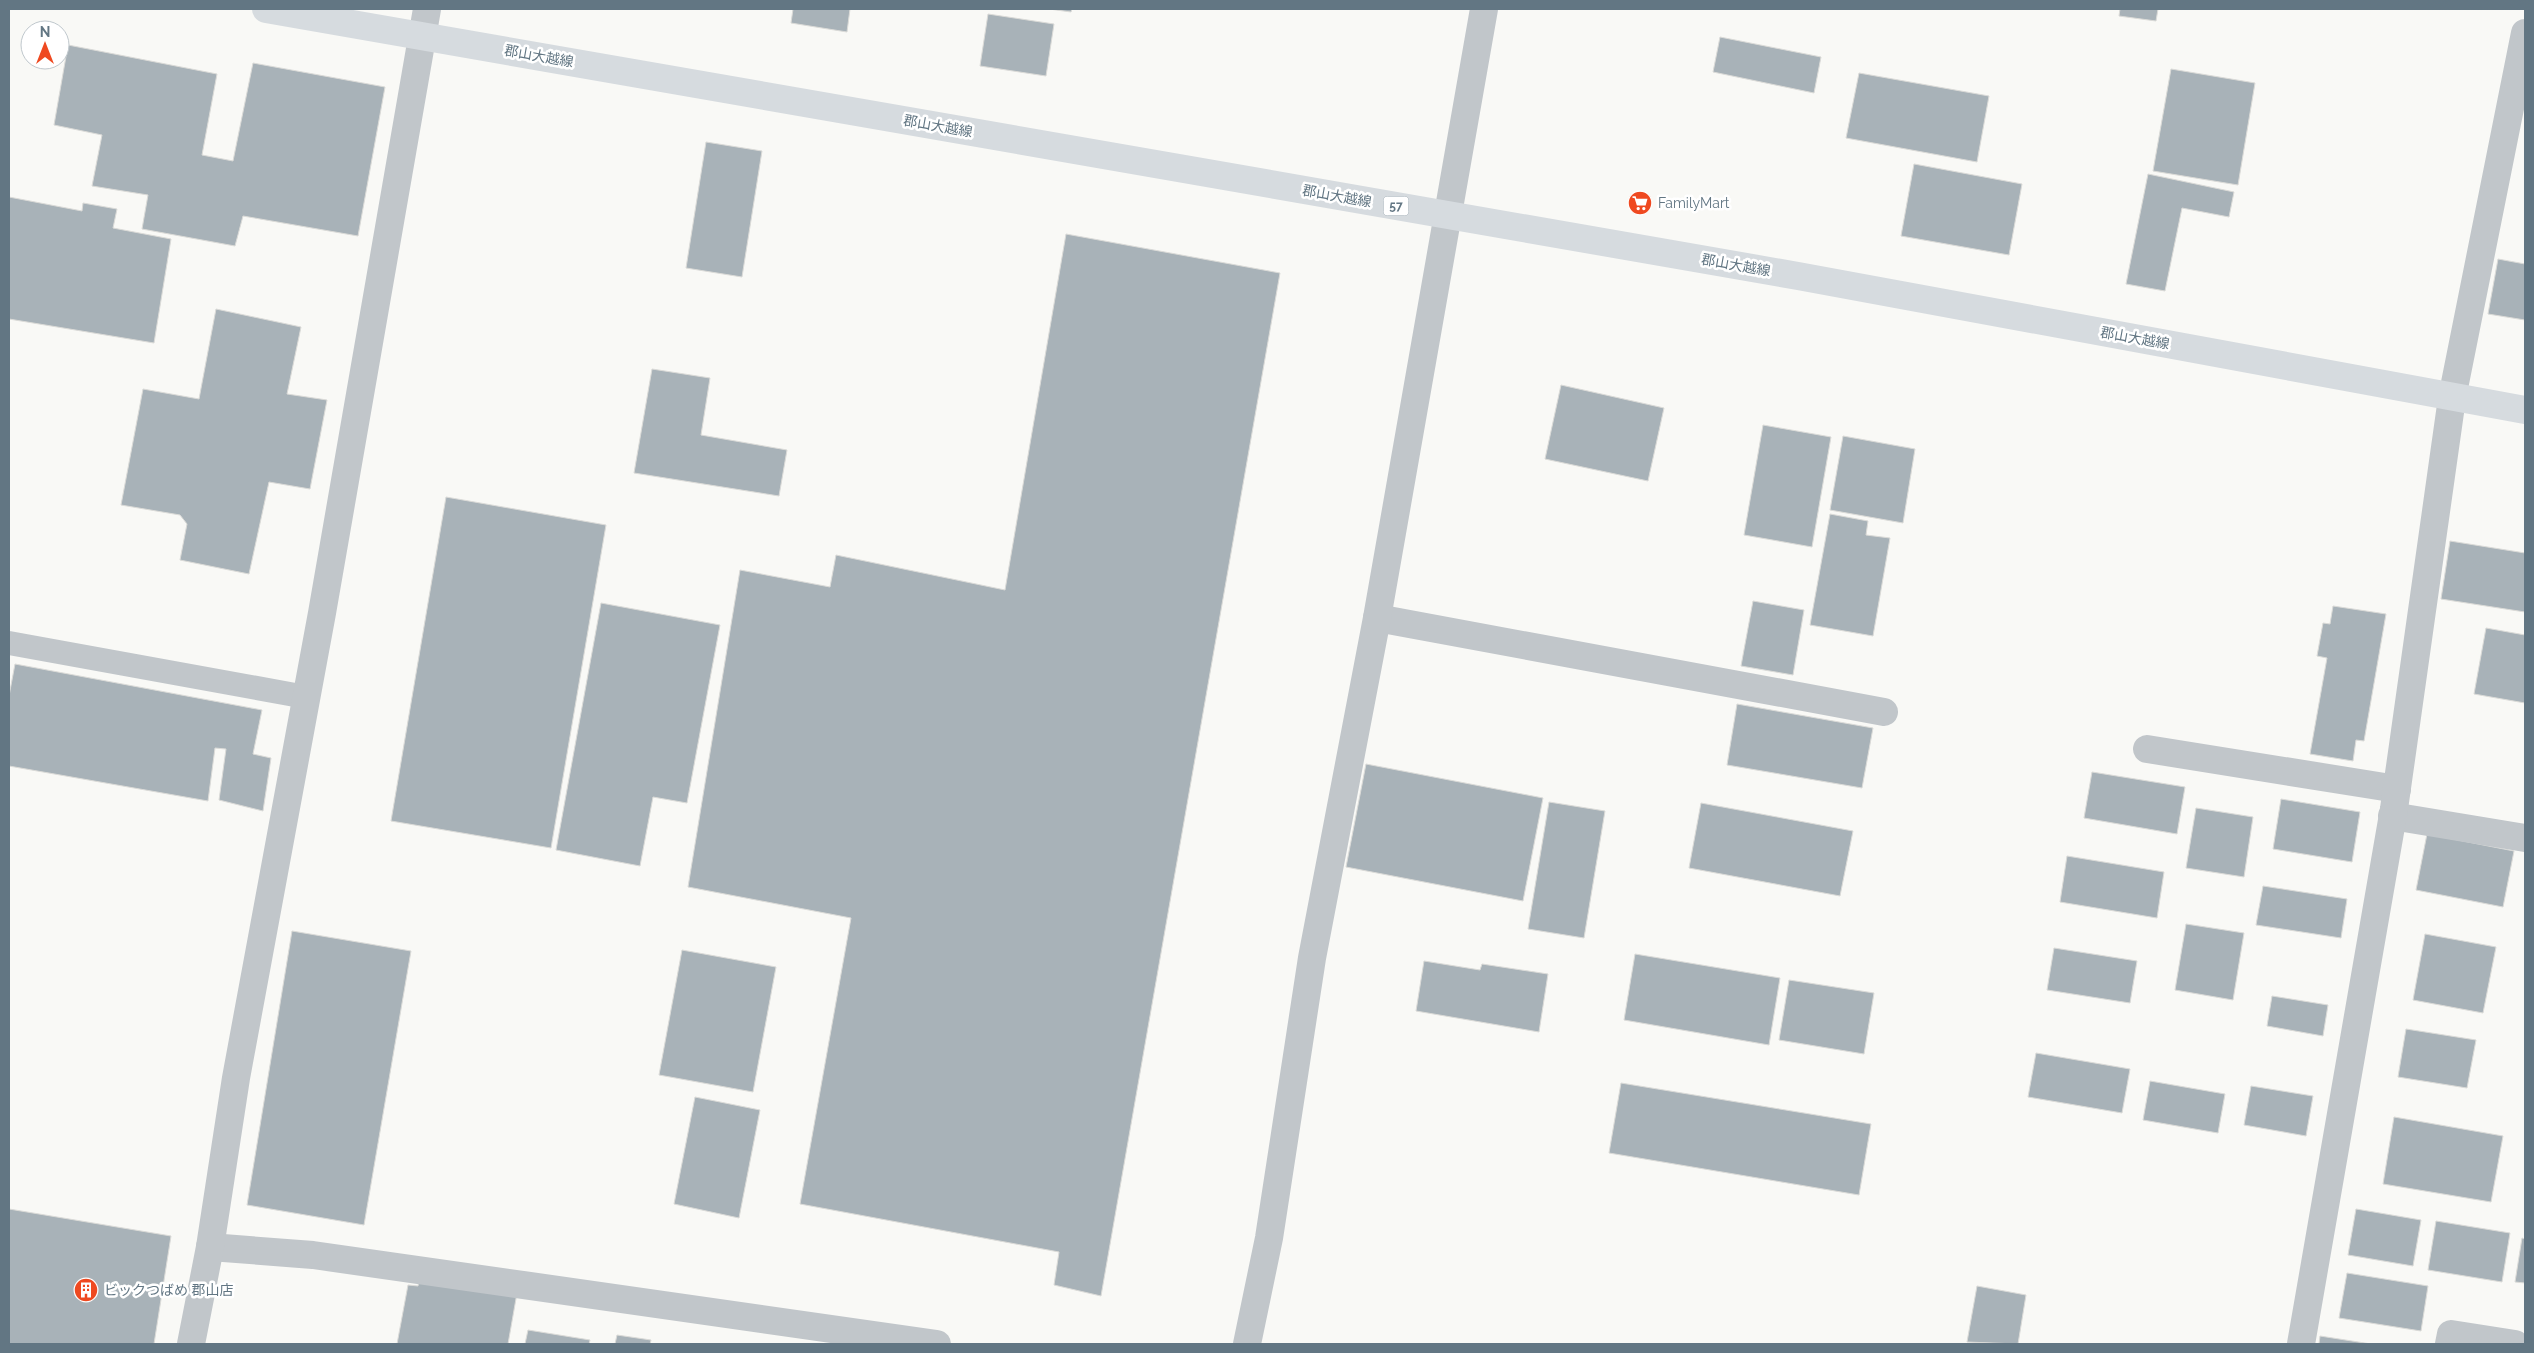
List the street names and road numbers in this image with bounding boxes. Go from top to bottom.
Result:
street label: 郡山大越線 [503,42,575,70]
street label: 郡山大越線 [902,112,974,140]
street label: 郡山大越線 [1301,182,1373,210]
road number: 57 [1384,197,1408,216]
street label: 郡山大越線 [1700,251,1772,279]
street label: 郡山大越線 [2099,324,2171,352]

